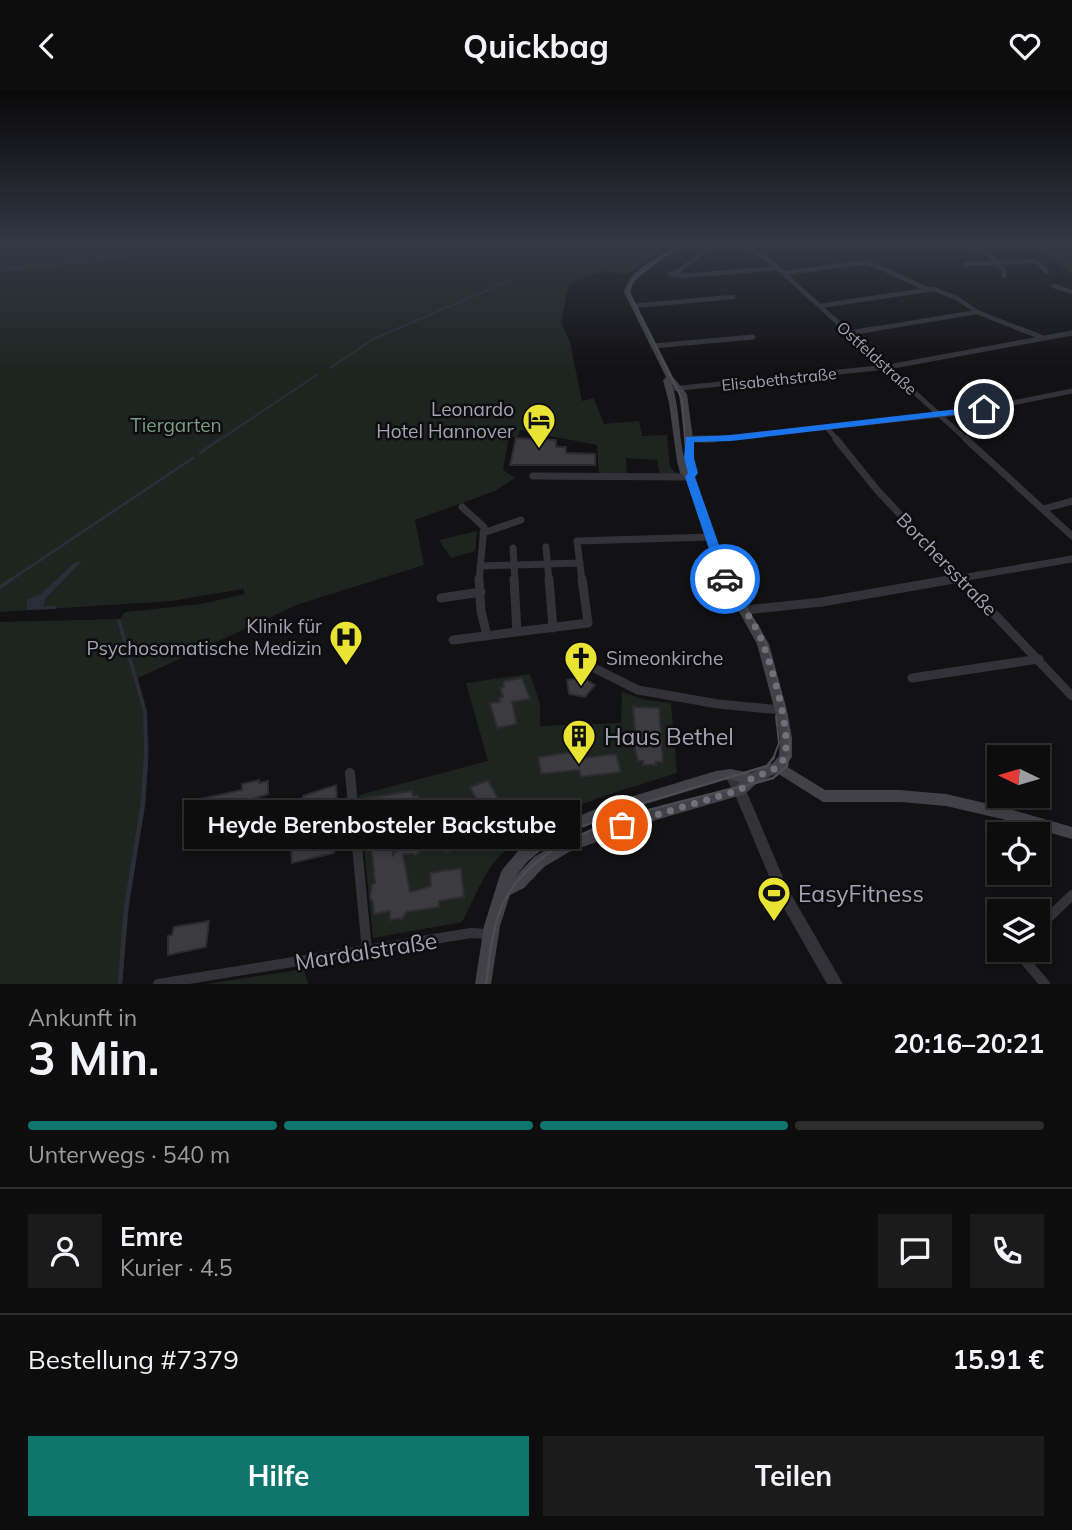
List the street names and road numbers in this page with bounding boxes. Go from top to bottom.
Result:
street label: Ostfeldstraße [833,317,921,399]
street label: Elisabethstraße [721,363,837,395]
street label: Borchersstraße [892,507,1002,621]
street label: Mardalstraße [293,925,439,977]

